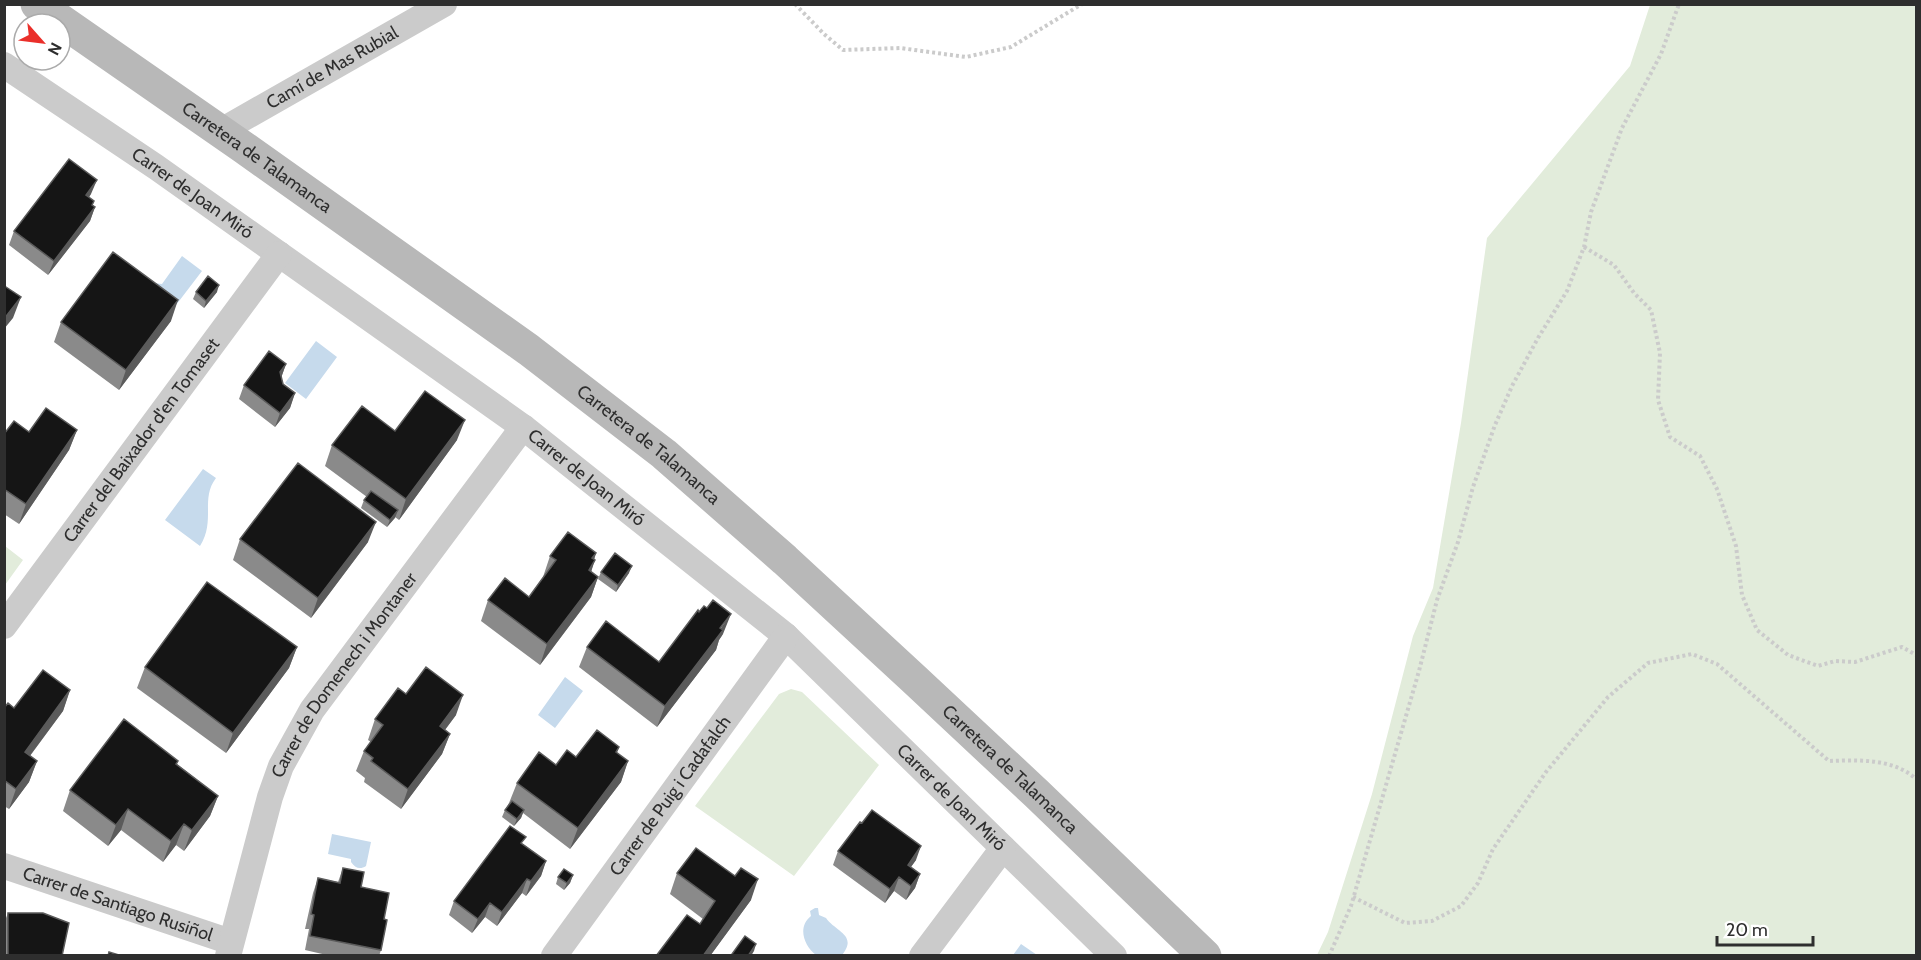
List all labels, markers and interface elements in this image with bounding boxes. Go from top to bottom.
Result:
north arrow [12,12,72,72]
street label: Camí de Mas Rubial [262,21,403,114]
text: N [44,39,66,58]
street label: Carretera de Talamanca [178,97,336,218]
street label: Carrer de Joan Miró [127,143,258,244]
street label: Carrer del Baixador d'en Tomaset [59,334,224,547]
street label: Carretera de Talamanca [573,380,725,509]
street label: Carrer de Joan Miró [523,424,650,531]
street label: Carrer de Domenech i Montaner [267,568,422,780]
street label: Carretera de Talamanca [938,700,1083,839]
street label: Carrer de Puig i Cadafalch [605,711,736,880]
street label: Carrer de Joan Miró [892,739,1011,856]
street label: Carrer de Santiago Rusiñol [20,862,216,946]
scale bar [1717,909,1813,947]
text: 20 m [1726,919,1768,941]

